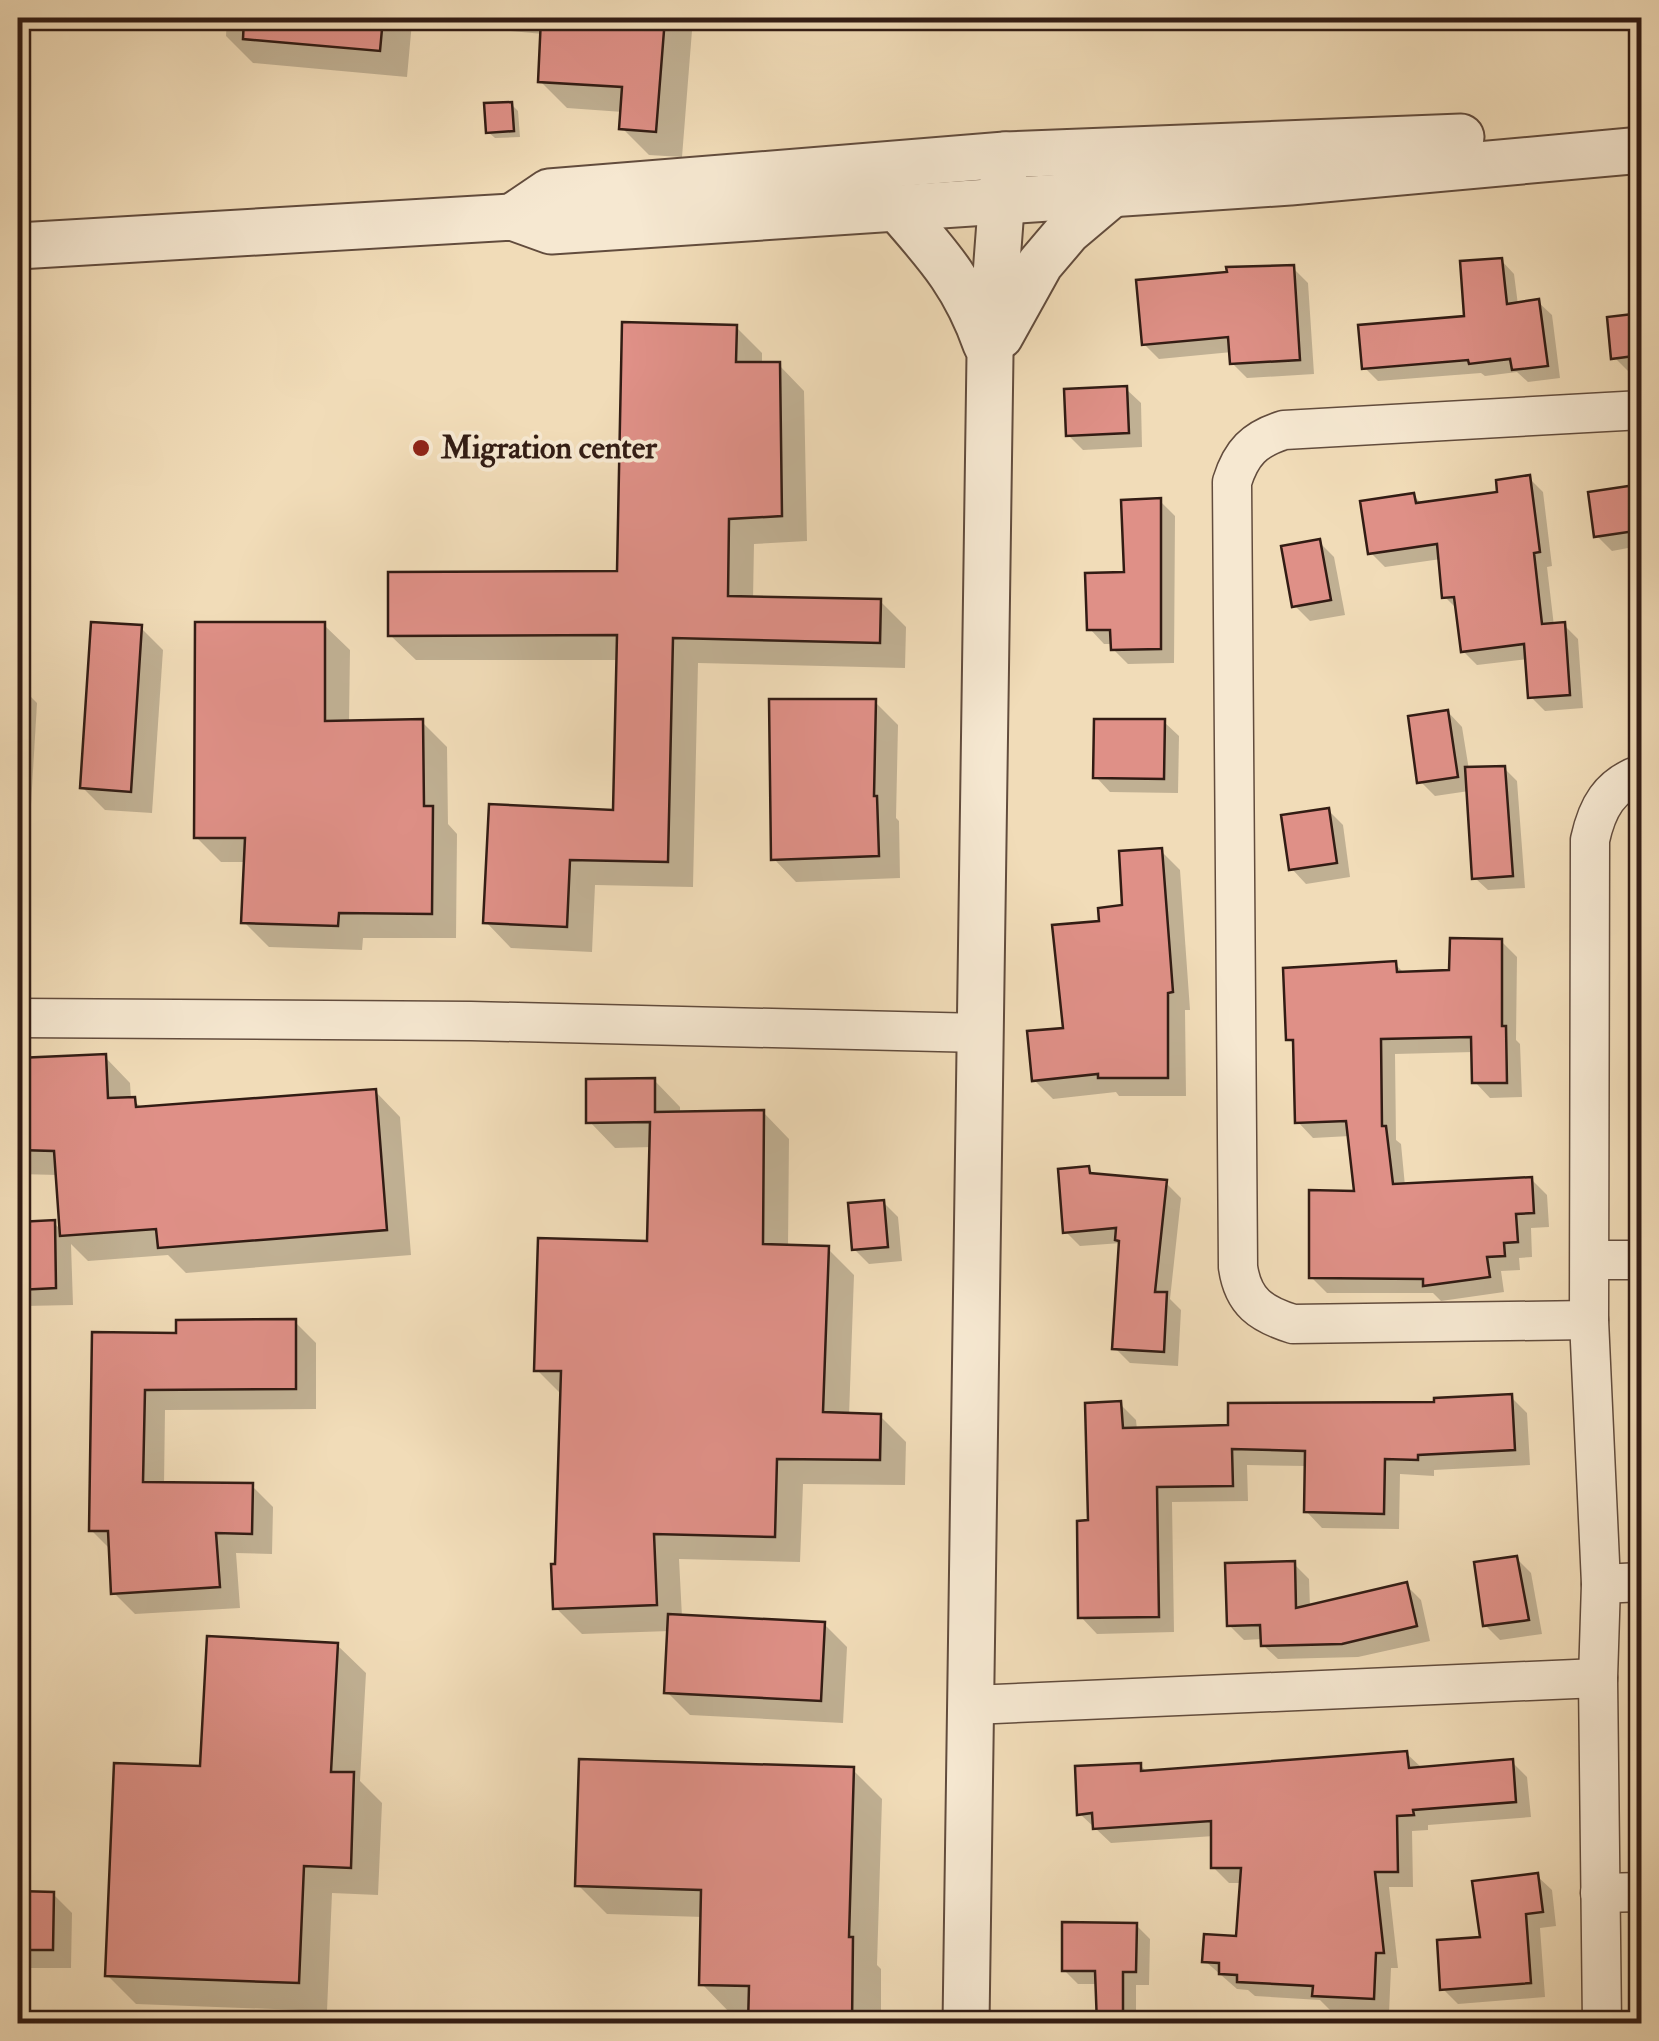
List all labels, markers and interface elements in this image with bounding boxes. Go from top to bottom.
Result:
place label: Migration center [440,428,658,468]
marker: Migration center [410,437,432,459]

